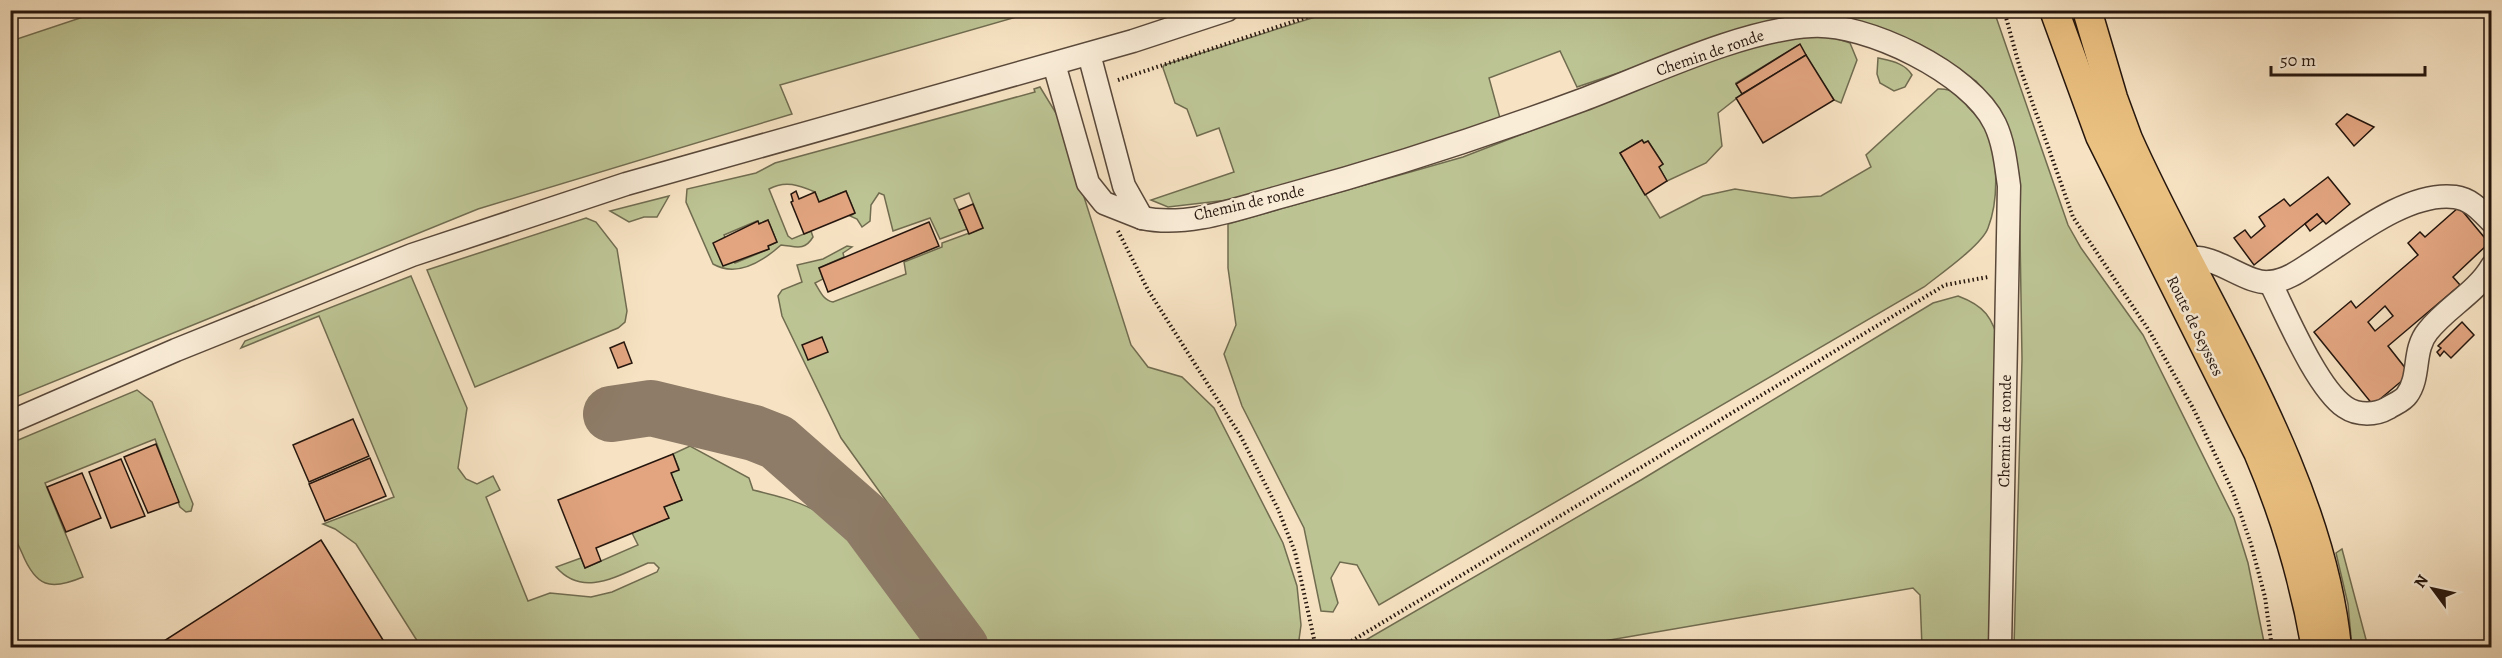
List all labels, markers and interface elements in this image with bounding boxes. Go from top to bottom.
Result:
street label: Chemin de ronde [1653,24,1767,82]
scale bar [2271,39,2426,77]
text: 50 m [2280,48,2316,72]
street label: Chemin de ronde [1192,180,1306,226]
street label: Route de Seysses [2161,272,2229,380]
street label: Chemin de ronde [1993,374,2017,488]
north arrow [2403,559,2463,619]
text: N [2409,570,2434,592]

